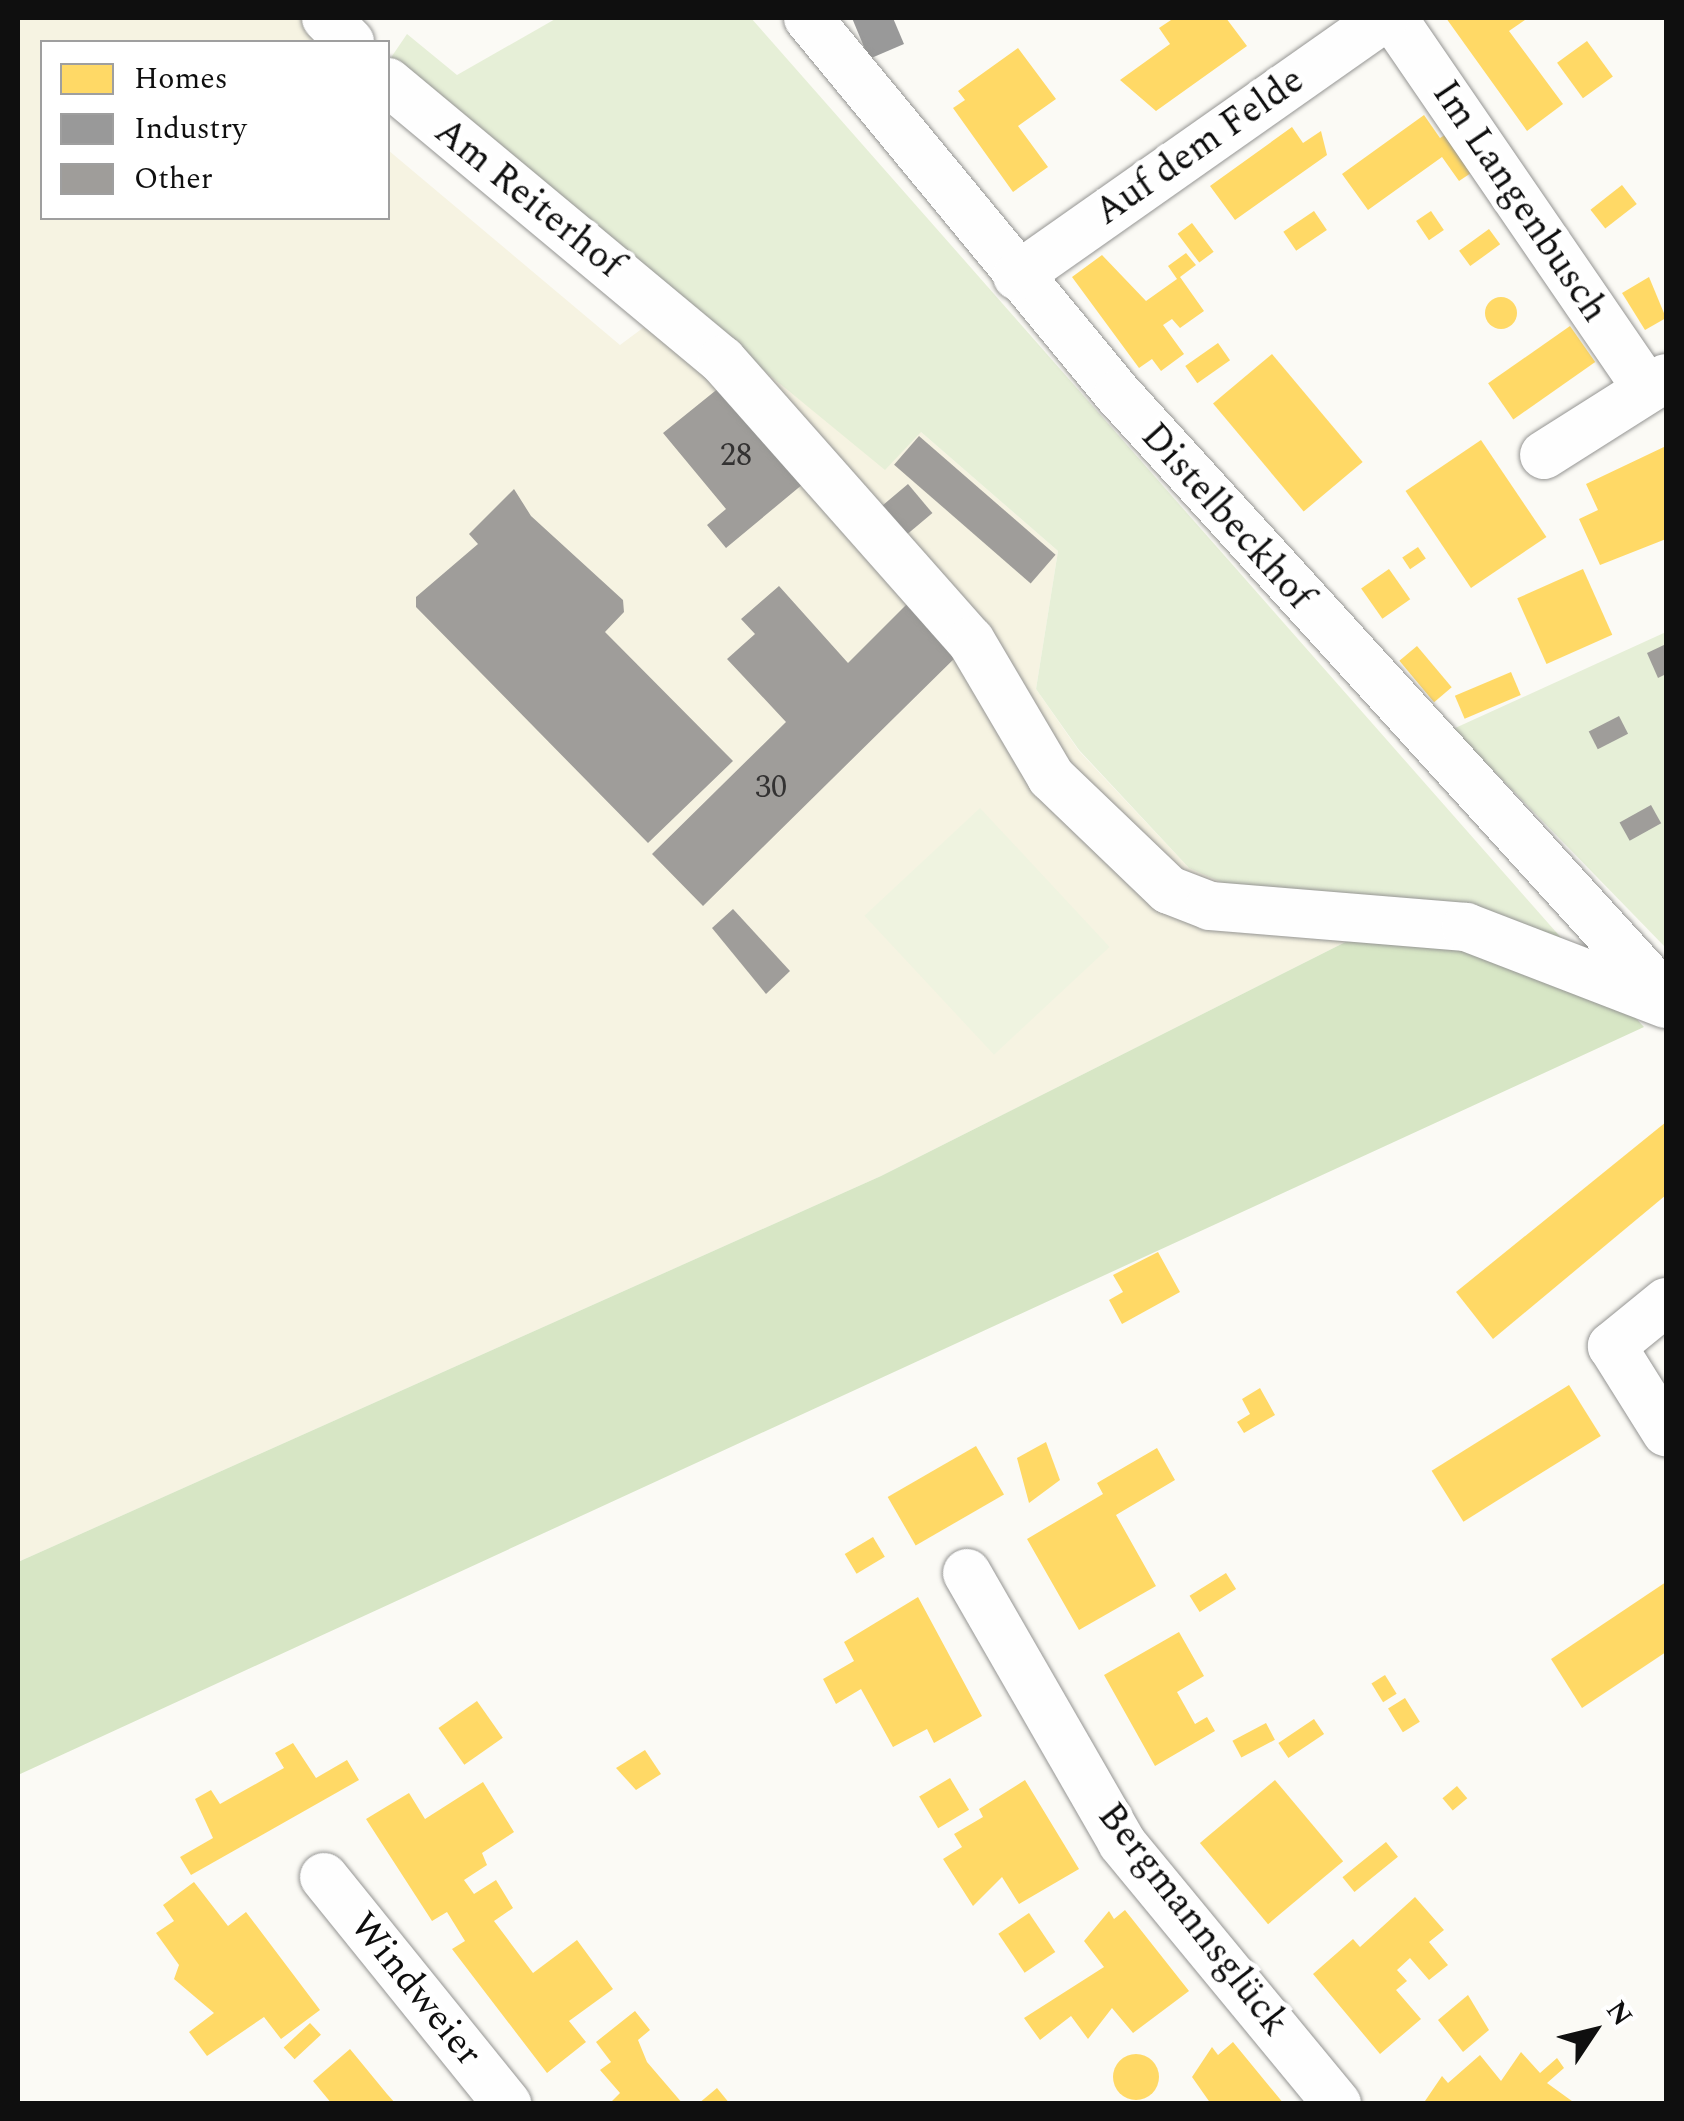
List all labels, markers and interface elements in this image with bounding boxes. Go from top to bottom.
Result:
legend [40,40,390,220]
text: Homes [134,56,228,102]
street label: Auf dem Felde [1087,58,1313,236]
street label: Im Langenbusch [1421,73,1617,331]
text: Industry [134,106,247,152]
street label: Am Reiterhof [425,109,631,289]
text: Other [134,156,213,202]
street label: Distelbeckhof [1130,414,1322,620]
house number: 28 [720,437,752,475]
house number: 30 [755,769,787,807]
street label: Bergmannsglück [1087,1795,1297,2045]
street label: Windweier [339,1904,491,2076]
north arrow [1544,1981,1644,2081]
text: N [1595,1992,1643,2035]

